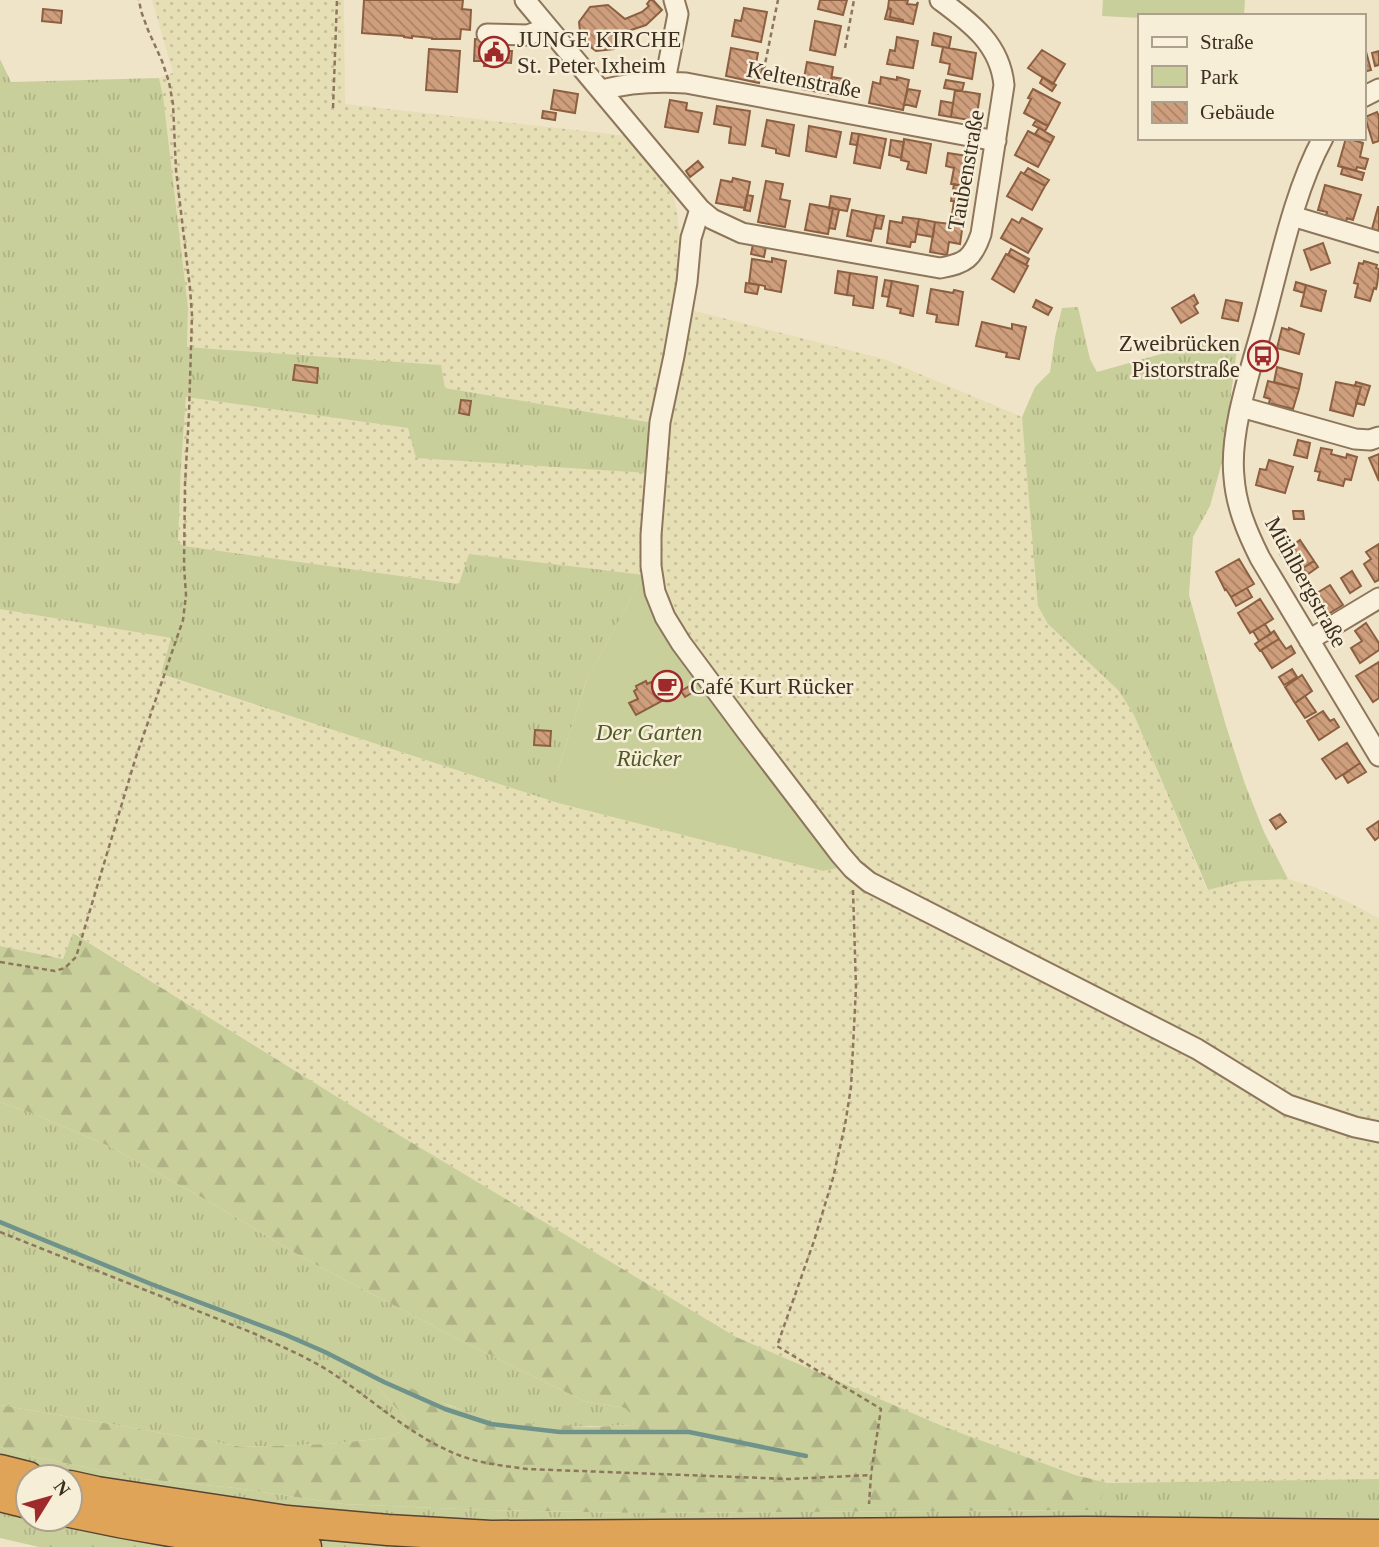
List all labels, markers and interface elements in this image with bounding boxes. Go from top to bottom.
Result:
legend [1138,14,1365,140]
place label: JUNGE KIRCHE St. Peter Ixheim [517,27,681,78]
text: Straße [1200,30,1254,54]
public building icon: JUNGE KIRCHE St. Peter Ixheim [477,35,511,69]
street label: Keltenstraße [745,57,863,103]
text: Park [1200,65,1239,89]
text: Gebäude [1200,100,1275,124]
street label: Taubenstraße [943,108,989,232]
place label: Zweibrücken Pistorstraße [1119,331,1240,382]
bus stop icon: Zweibrücken Pistorstraße [1246,339,1280,373]
street label: Mühlbergstraße [1260,512,1352,652]
cafe icon: Café Kurt Rücker [650,669,684,703]
place label: Café Kurt Rücker [690,674,854,699]
park label: Der Garten Rücker [595,720,702,771]
north arrow [14,1463,84,1533]
text: N [50,1476,75,1500]

